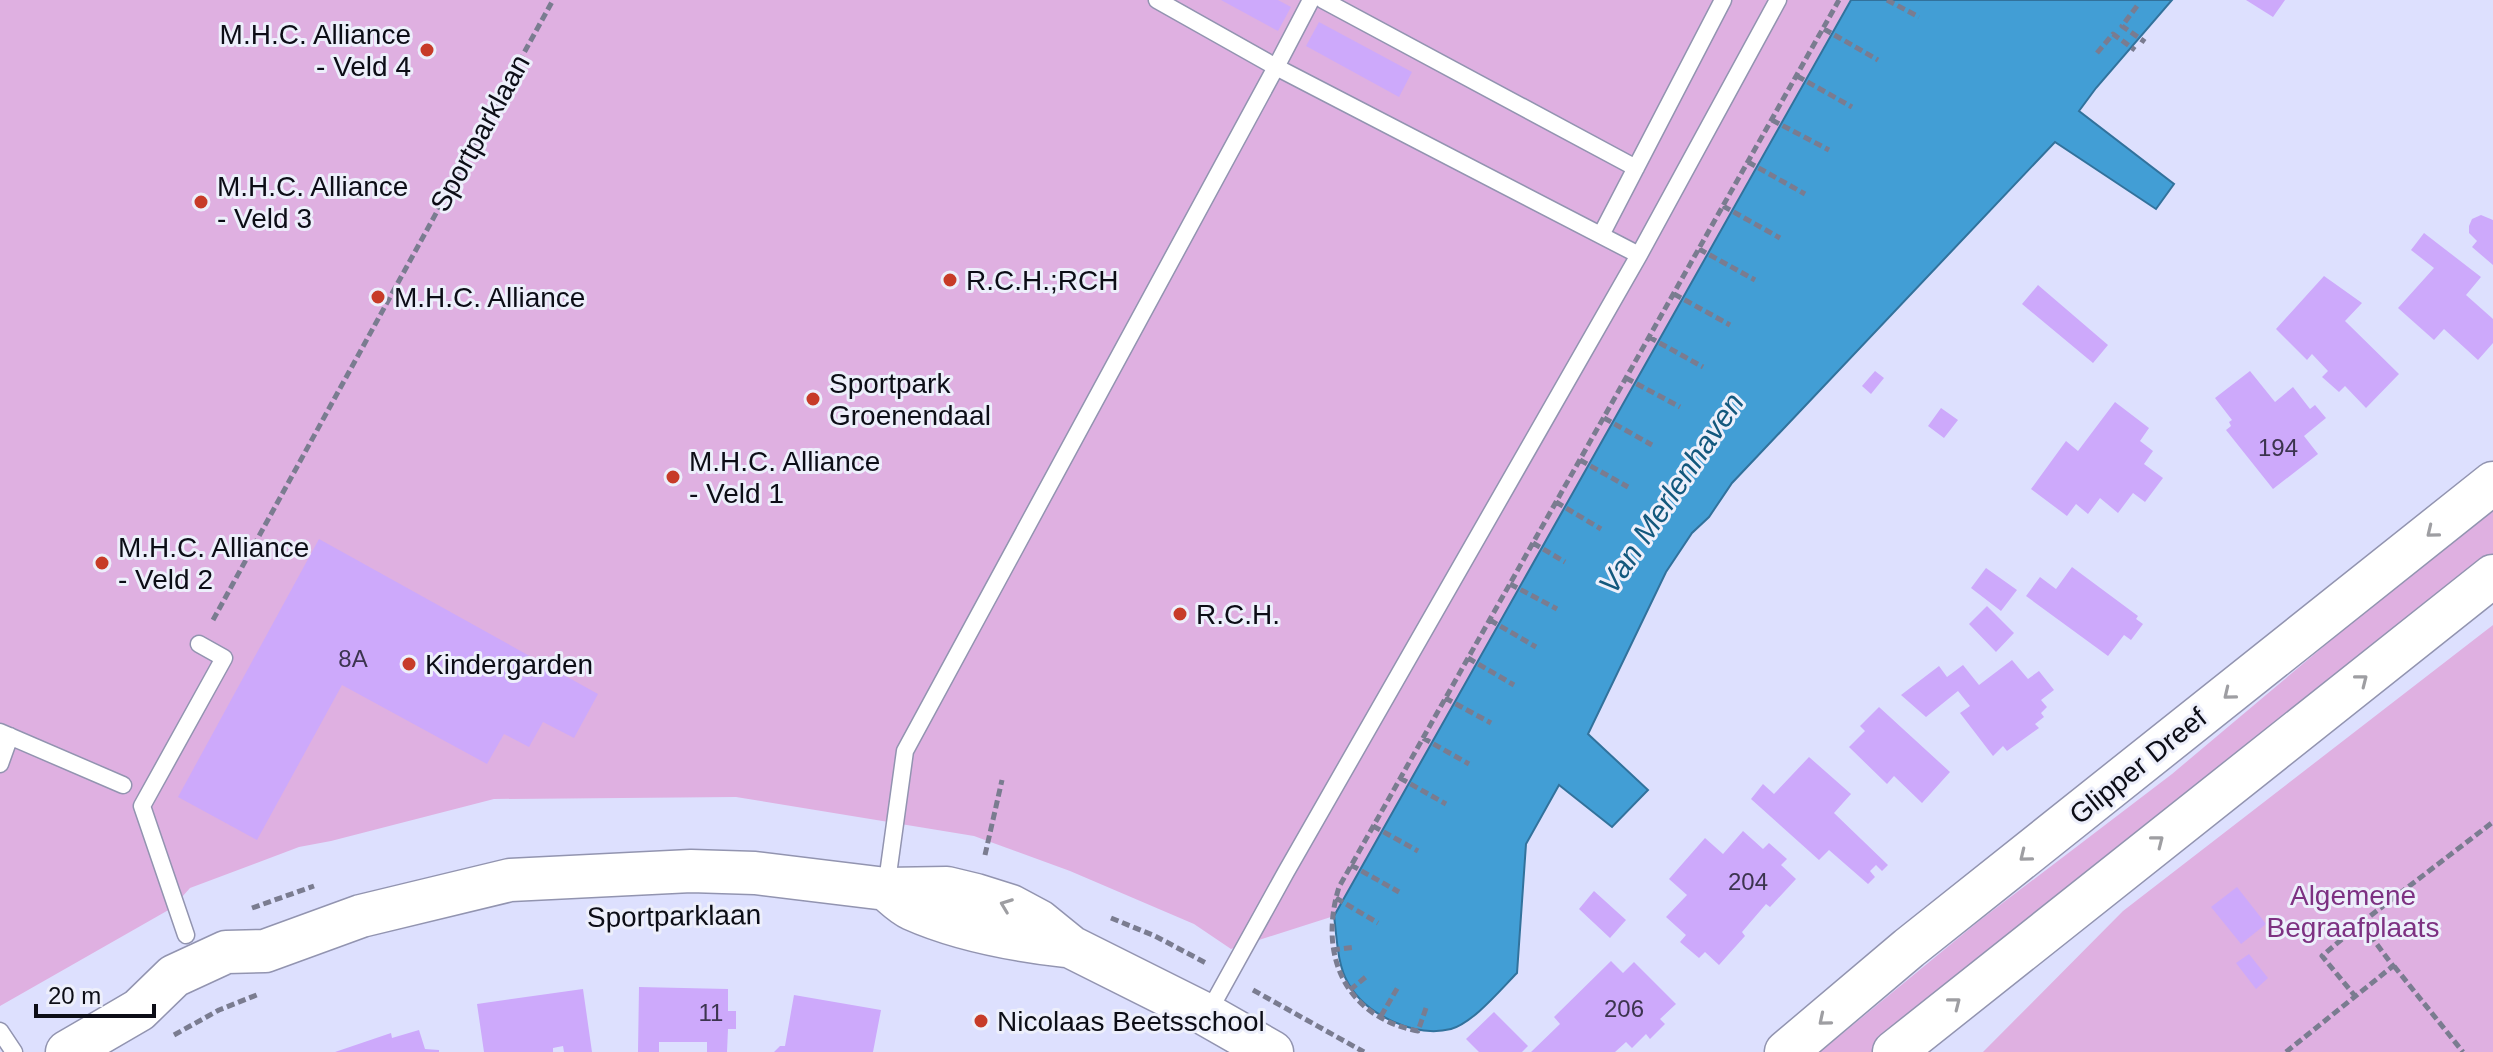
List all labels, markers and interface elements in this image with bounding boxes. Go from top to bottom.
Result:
place label: M.H.C. Alliance - Veld 4 [220,19,411,82]
marker: M.H.C. Alliance - Veld 4 [418,41,436,59]
street label: Sportparklaan [424,49,536,217]
place label: M.H.C. Alliance - Veld 3 [217,171,408,234]
marker: M.H.C. Alliance - Veld 3 [192,193,210,211]
place label: R.C.H.;RCH [966,265,1118,296]
marker: R.C.H.;RCH [941,271,959,289]
place label: M.H.C. Alliance [394,282,585,313]
marker: M.H.C. Alliance [369,288,387,306]
place label: Sportpark Groenendaal [829,368,991,431]
water label: Van Merlenhaven [1592,387,1750,599]
marker: Sportpark Groenendaal [804,390,822,408]
house number: 194 [2258,434,2298,461]
place label: M.H.C. Alliance - Veld 1 [689,446,880,509]
marker: M.H.C. Alliance - Veld 1 [664,468,682,486]
one-way arrow [2427,522,2441,537]
place label: M.H.C. Alliance - Veld 2 [118,532,309,595]
marker: M.H.C. Alliance - Veld 2 [93,554,111,572]
place label: R.C.H. [1196,599,1280,630]
marker: R.C.H. [1171,605,1189,623]
house number: 8A [338,645,368,672]
place label: Kindergarden [425,649,593,680]
marker: Kindergarden [400,655,418,673]
one-way arrow [2353,675,2368,689]
one-way arrow [2224,684,2238,699]
street label: Glipper Dreef [2064,701,2213,830]
one-way arrow [2149,837,2164,851]
one-way arrow [2019,846,2034,860]
house number: 204 [1728,868,1768,895]
park label: Algemene Begraafplaats [2267,880,2439,943]
one-way arrow [1000,898,1014,915]
street label: Sportparklaan [587,899,761,933]
scale bar [36,968,154,1018]
text: 20 m [48,982,101,1009]
house number: 206 [1604,995,1644,1022]
house number: 11 [699,999,723,1026]
one-way arrow [1946,999,1961,1013]
place label: Nicolaas Beetsschool [997,1006,1265,1037]
one-way arrow [1818,1010,1833,1025]
marker: Nicolaas Beetsschool [972,1012,990,1030]

